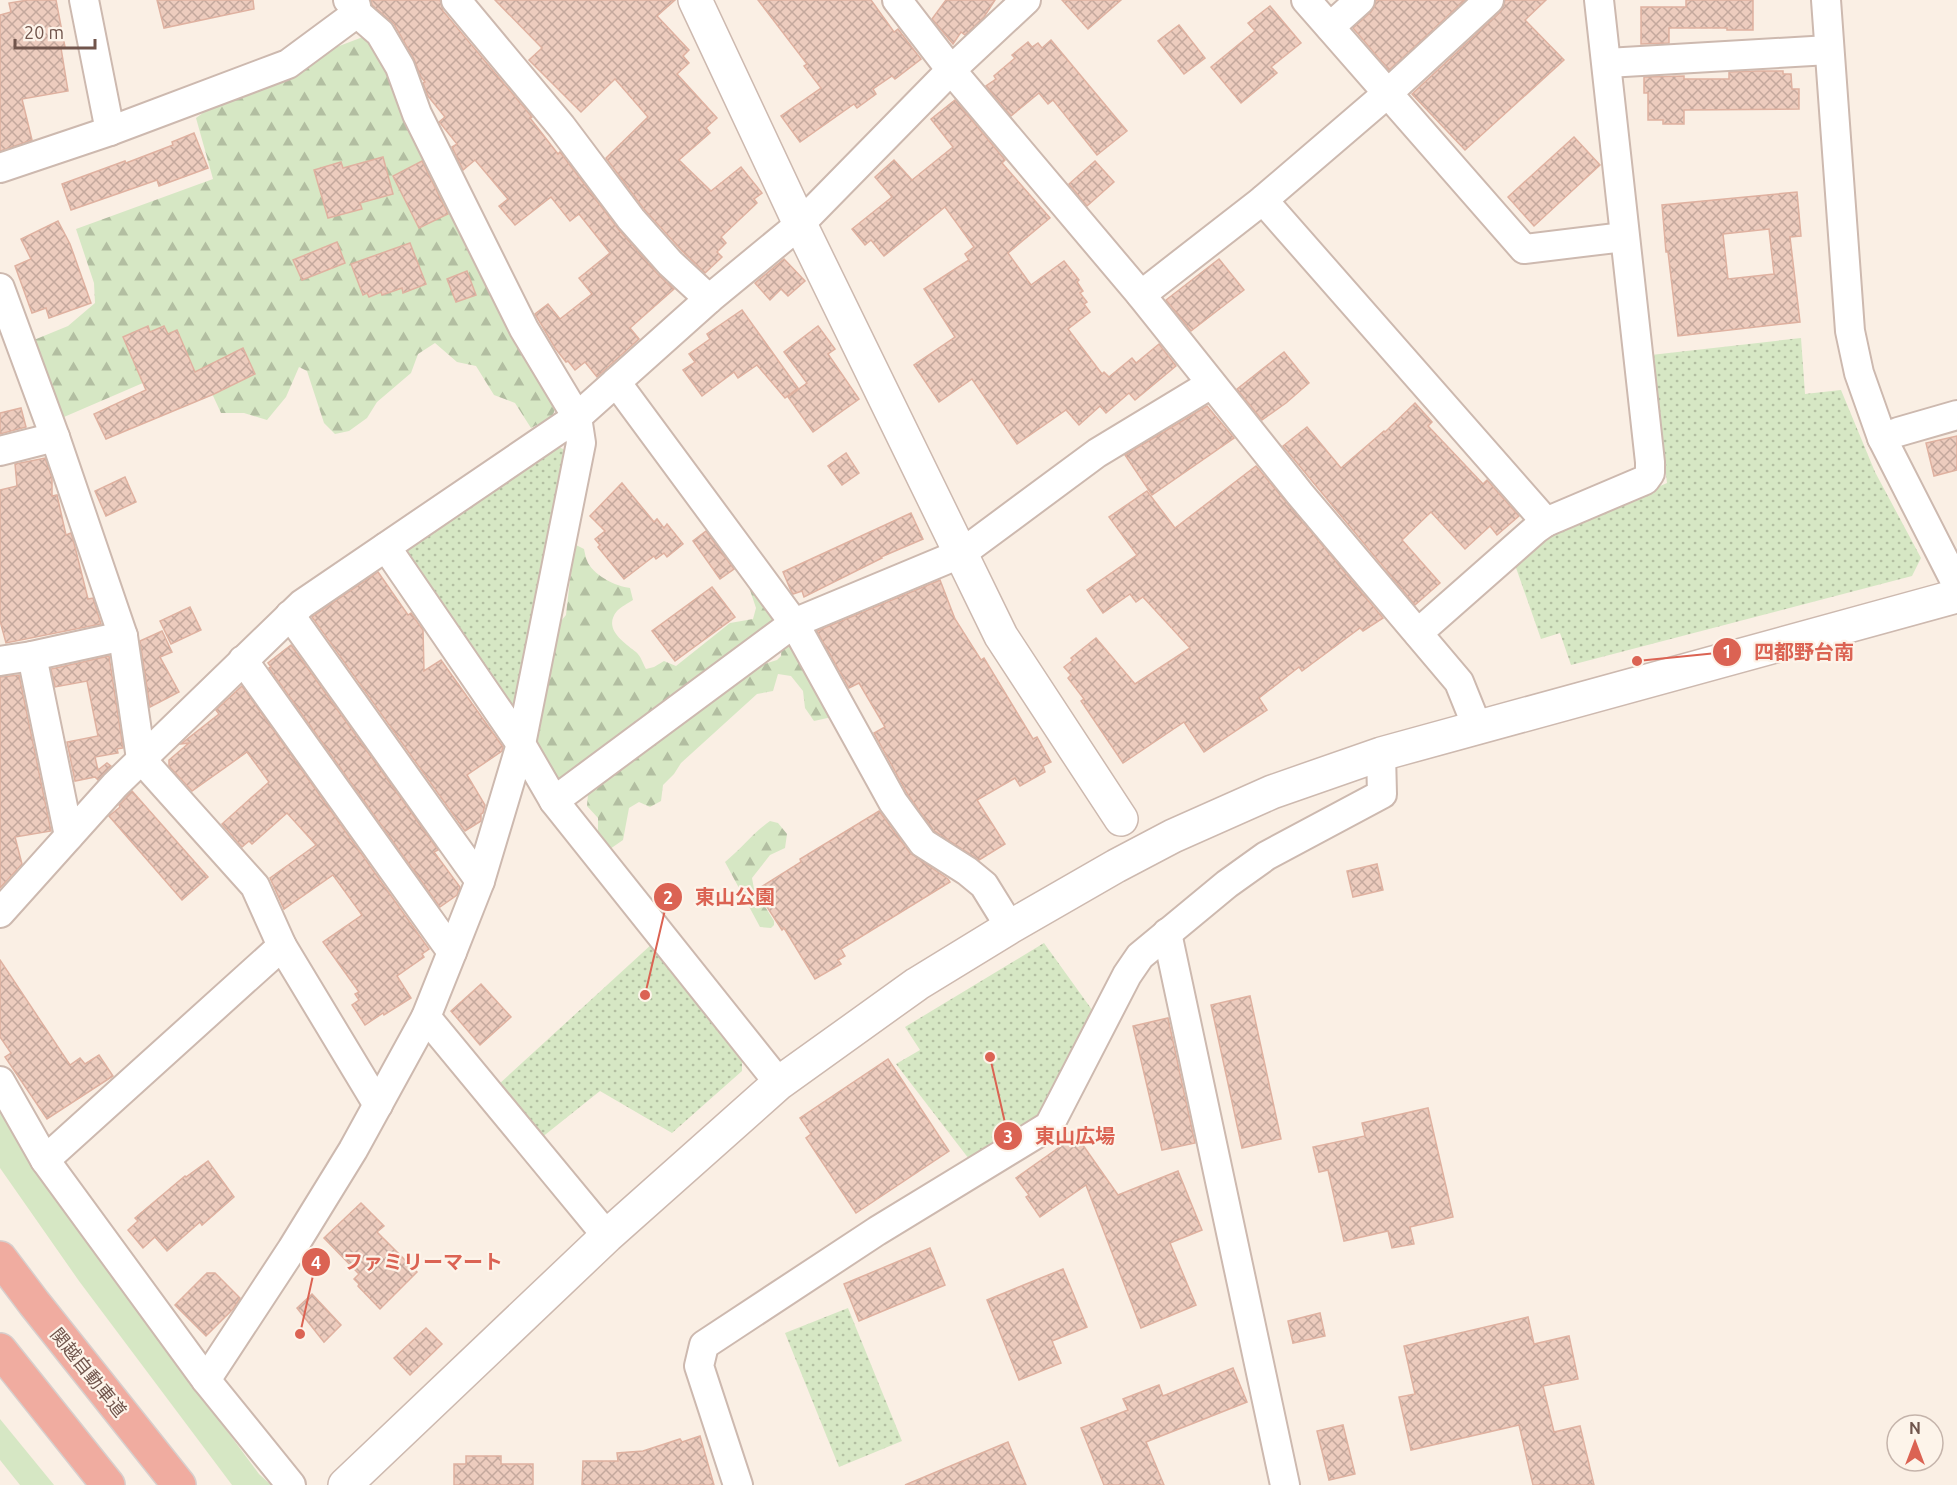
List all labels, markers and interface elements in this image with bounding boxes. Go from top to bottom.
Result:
scale bar [15,12,94,50]
text: 20 m [24,22,64,42]
callout: 四都野台南 [1712,633,1866,671]
text: 四都野台南 [1754,640,1854,663]
text: 1 [1722,641,1732,661]
callout: 東山公園 [653,878,787,916]
text: 東山公園 [695,885,775,908]
text: 2 [663,887,673,907]
callout: 東山広場 [993,1117,1127,1155]
text: 東山広場 [1035,1124,1115,1147]
text: 3 [1003,1126,1013,1146]
callout: ファミリーマート [301,1243,515,1281]
text: ファミリーマート [343,1250,503,1273]
text: 4 [311,1252,321,1272]
street label: 関越自動車道 [47,1324,131,1420]
north arrow [1885,1413,1945,1473]
text: N [1909,1419,1921,1437]

